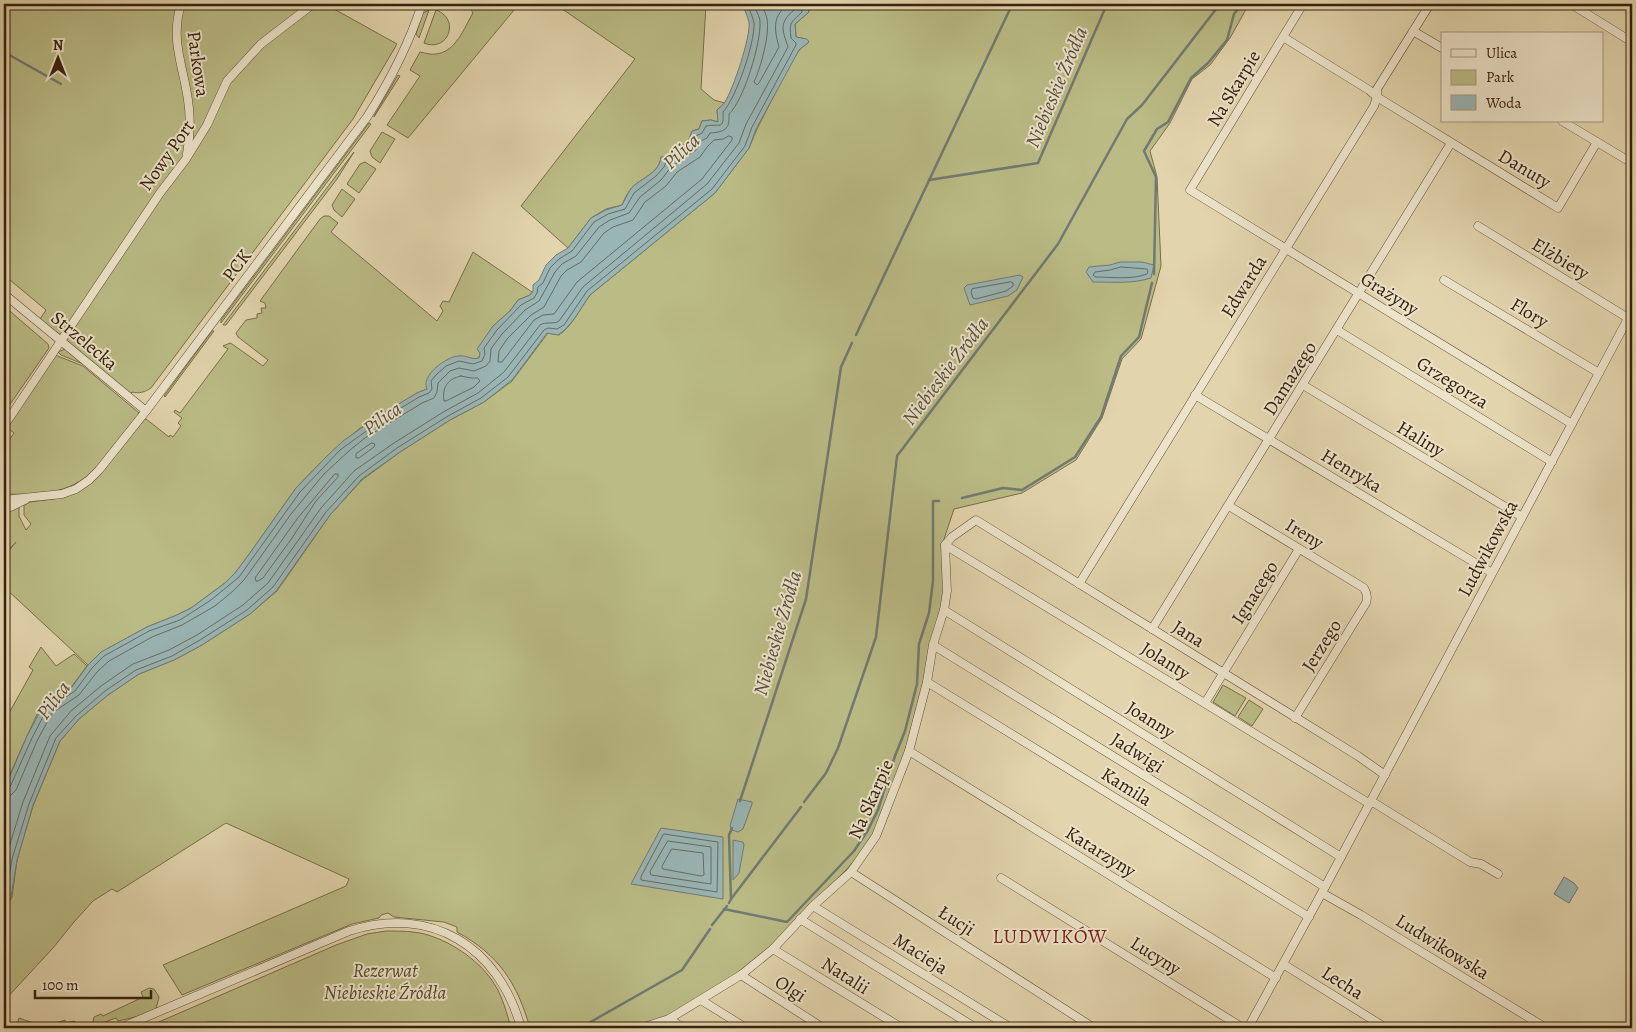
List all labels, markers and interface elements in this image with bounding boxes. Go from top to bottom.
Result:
water label: Niebieskie Żródła [1019,23,1094,152]
street label: Parkowa [181,29,216,99]
north arrow [32,32,82,82]
legend [1441,32,1604,122]
text: N [53,36,63,55]
text: Ulica [1486,43,1517,63]
street label: Na Skarpie [1201,45,1267,132]
text: Park [1486,67,1515,87]
text: Woda [1485,93,1521,113]
street label: Nowy Port [133,115,201,196]
water label: Pilica [657,127,706,175]
street label: Danuty [1493,143,1556,195]
street label: Elżbiety [1527,232,1595,286]
street label: PCK [216,244,258,287]
street label: Edwarda [1215,250,1273,323]
street label: Grażyny [1355,266,1424,322]
street label: Flory [1506,291,1554,335]
street label: Strzelecka [45,305,123,377]
water label: Niebieskie Źródła [896,312,995,431]
street label: Damazego [1257,336,1323,421]
street label: Grzegorza [1411,350,1494,415]
water label: Pilica [357,395,407,441]
street label: Haliny [1392,414,1450,463]
street label: Henryka [1316,443,1387,499]
street label: Ludwikowska [1452,495,1524,601]
street label: Ireny [1280,512,1329,556]
street label: Ignacego [1225,556,1285,629]
water label: Niebieskie Żródła [747,568,808,699]
street label: Jana [1167,614,1210,654]
street label: Jerzego [1296,614,1348,677]
street label: Jolanty [1136,636,1196,686]
water label: Pilica [30,676,77,725]
street label: Joanny [1121,695,1180,745]
street label: Jadwigi [1106,726,1169,779]
street label: Na Skarpie [842,755,900,843]
street label: Kamila [1096,761,1157,813]
street label: Katarzyny [1060,820,1141,884]
street label: Łucji [933,899,980,942]
street label: Ludwikowska [1391,908,1494,986]
district label: LUDWIKÓW [992,923,1108,950]
street label: Macieja [888,927,953,981]
street label: Lucyny [1125,930,1186,982]
street label: Natalii [816,951,875,1001]
park label: Rezerwat Niebieskie Źródła [324,958,446,1006]
street label: Lecha [1316,960,1369,1006]
scale bar [35,967,151,999]
street label: Olgi [770,969,811,1009]
text: 100 m [42,975,79,995]

